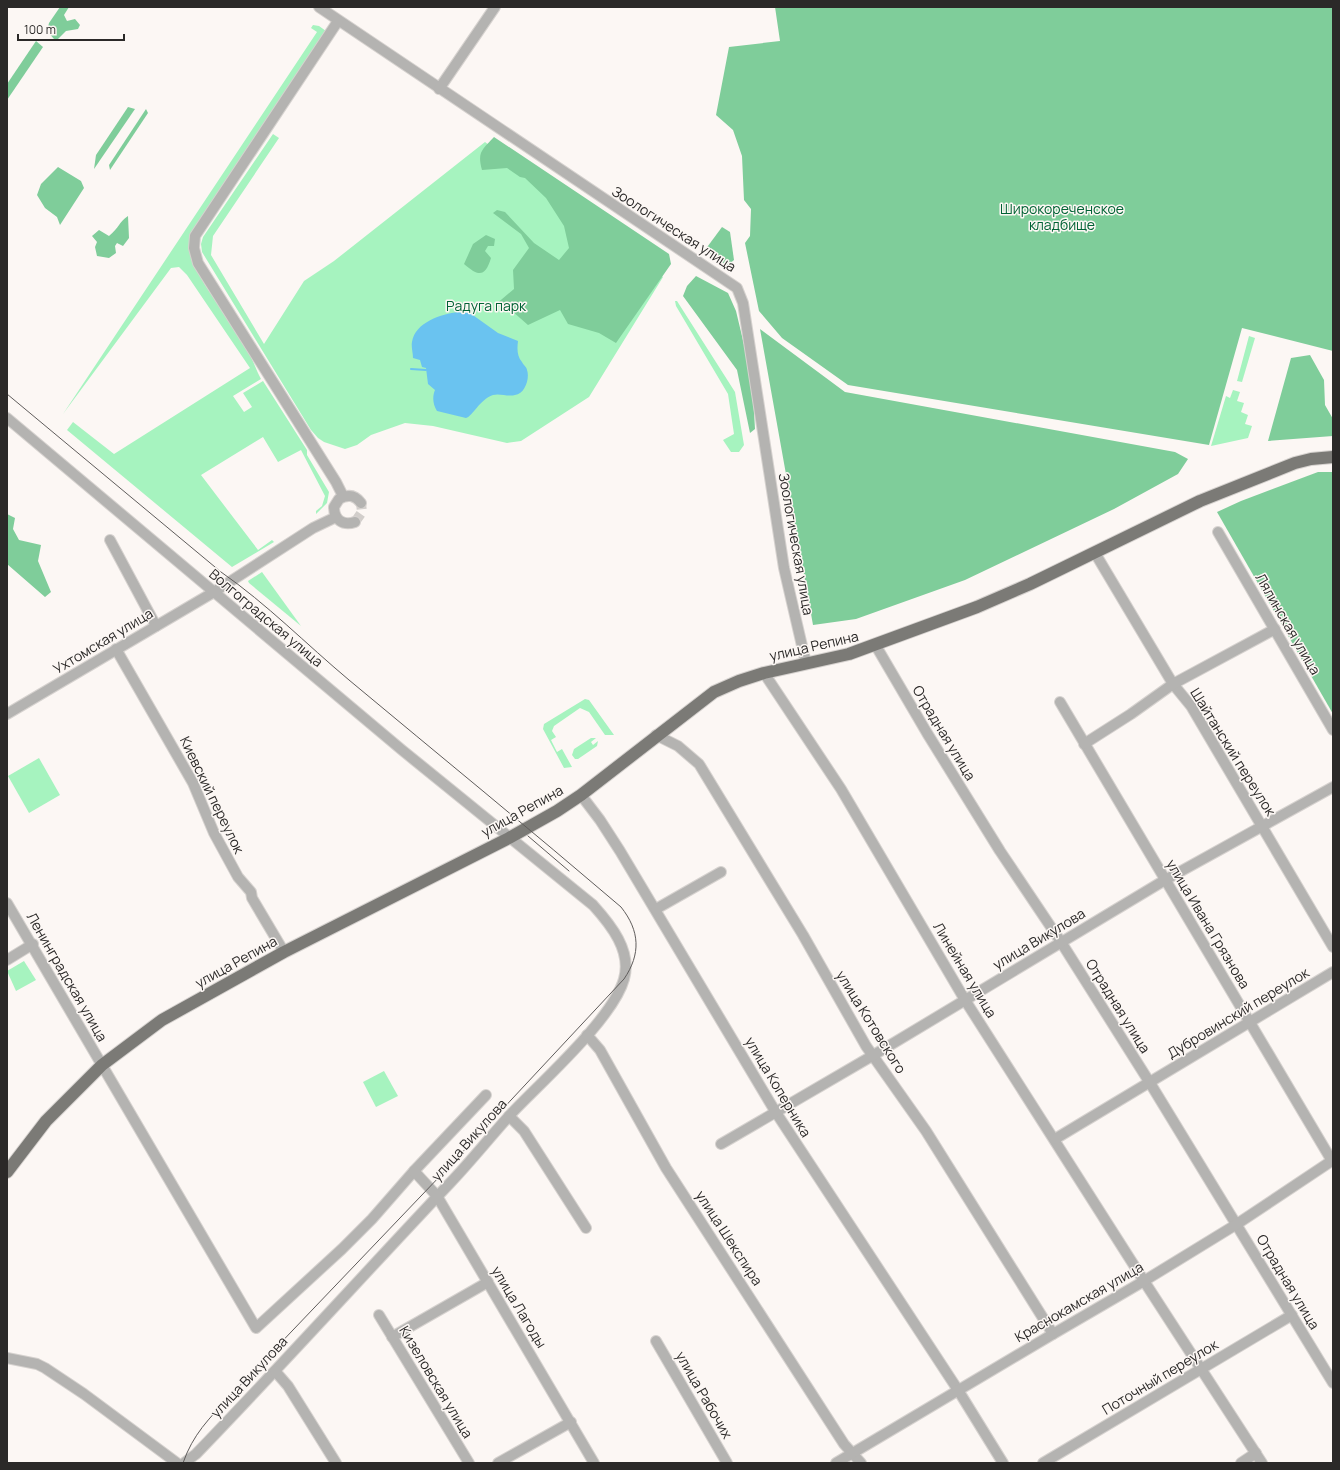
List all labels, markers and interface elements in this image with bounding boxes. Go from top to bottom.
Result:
scale bar [18,16,124,42]
text: 100 m [24,21,56,38]
street label: Зоологическая улица [609,181,740,276]
park label: Широкореченское кладбище [1000,199,1124,234]
park label: Радуга парк [446,296,527,315]
street label: Зоологическая улица [775,471,818,617]
street label: Волгоградская улица [205,564,327,671]
street label: Лялинская улица [1252,569,1325,678]
street label: Ухтомская улица [49,603,156,678]
street label: улица Репина [767,626,860,665]
street label: Отрадная улица [909,682,980,784]
street label: Шайтанский переулок [1186,684,1281,820]
street label: Киевский переулок [176,733,250,858]
street label: улица Репина [477,780,566,841]
street label: улица Ивана Грязнова [1162,856,1255,992]
street label: улица Викулова [989,904,1088,974]
street label: Ленинградская улица [23,909,112,1045]
street label: Линейная улица [929,918,1001,1021]
street label: улица Репина [191,931,280,992]
street label: Отрадная улица [1082,955,1155,1056]
street label: Дубровинский переулок [1163,962,1313,1063]
street label: улица Котовского [832,966,911,1077]
street label: улица Коперника [741,1033,816,1140]
street label: улица Викулова [427,1094,511,1185]
street label: улица Шекспира [692,1187,767,1289]
street label: Отрадная улица [1253,1231,1324,1333]
street label: Краснокамская улица [1011,1257,1147,1346]
street label: улица Лагоды [488,1262,551,1351]
street label: Кизеловская улица [395,1322,478,1441]
street label: улица Викулова [206,1332,291,1421]
street label: Поточный переулок [1098,1334,1222,1419]
street label: улица Рабочих [672,1348,737,1442]

